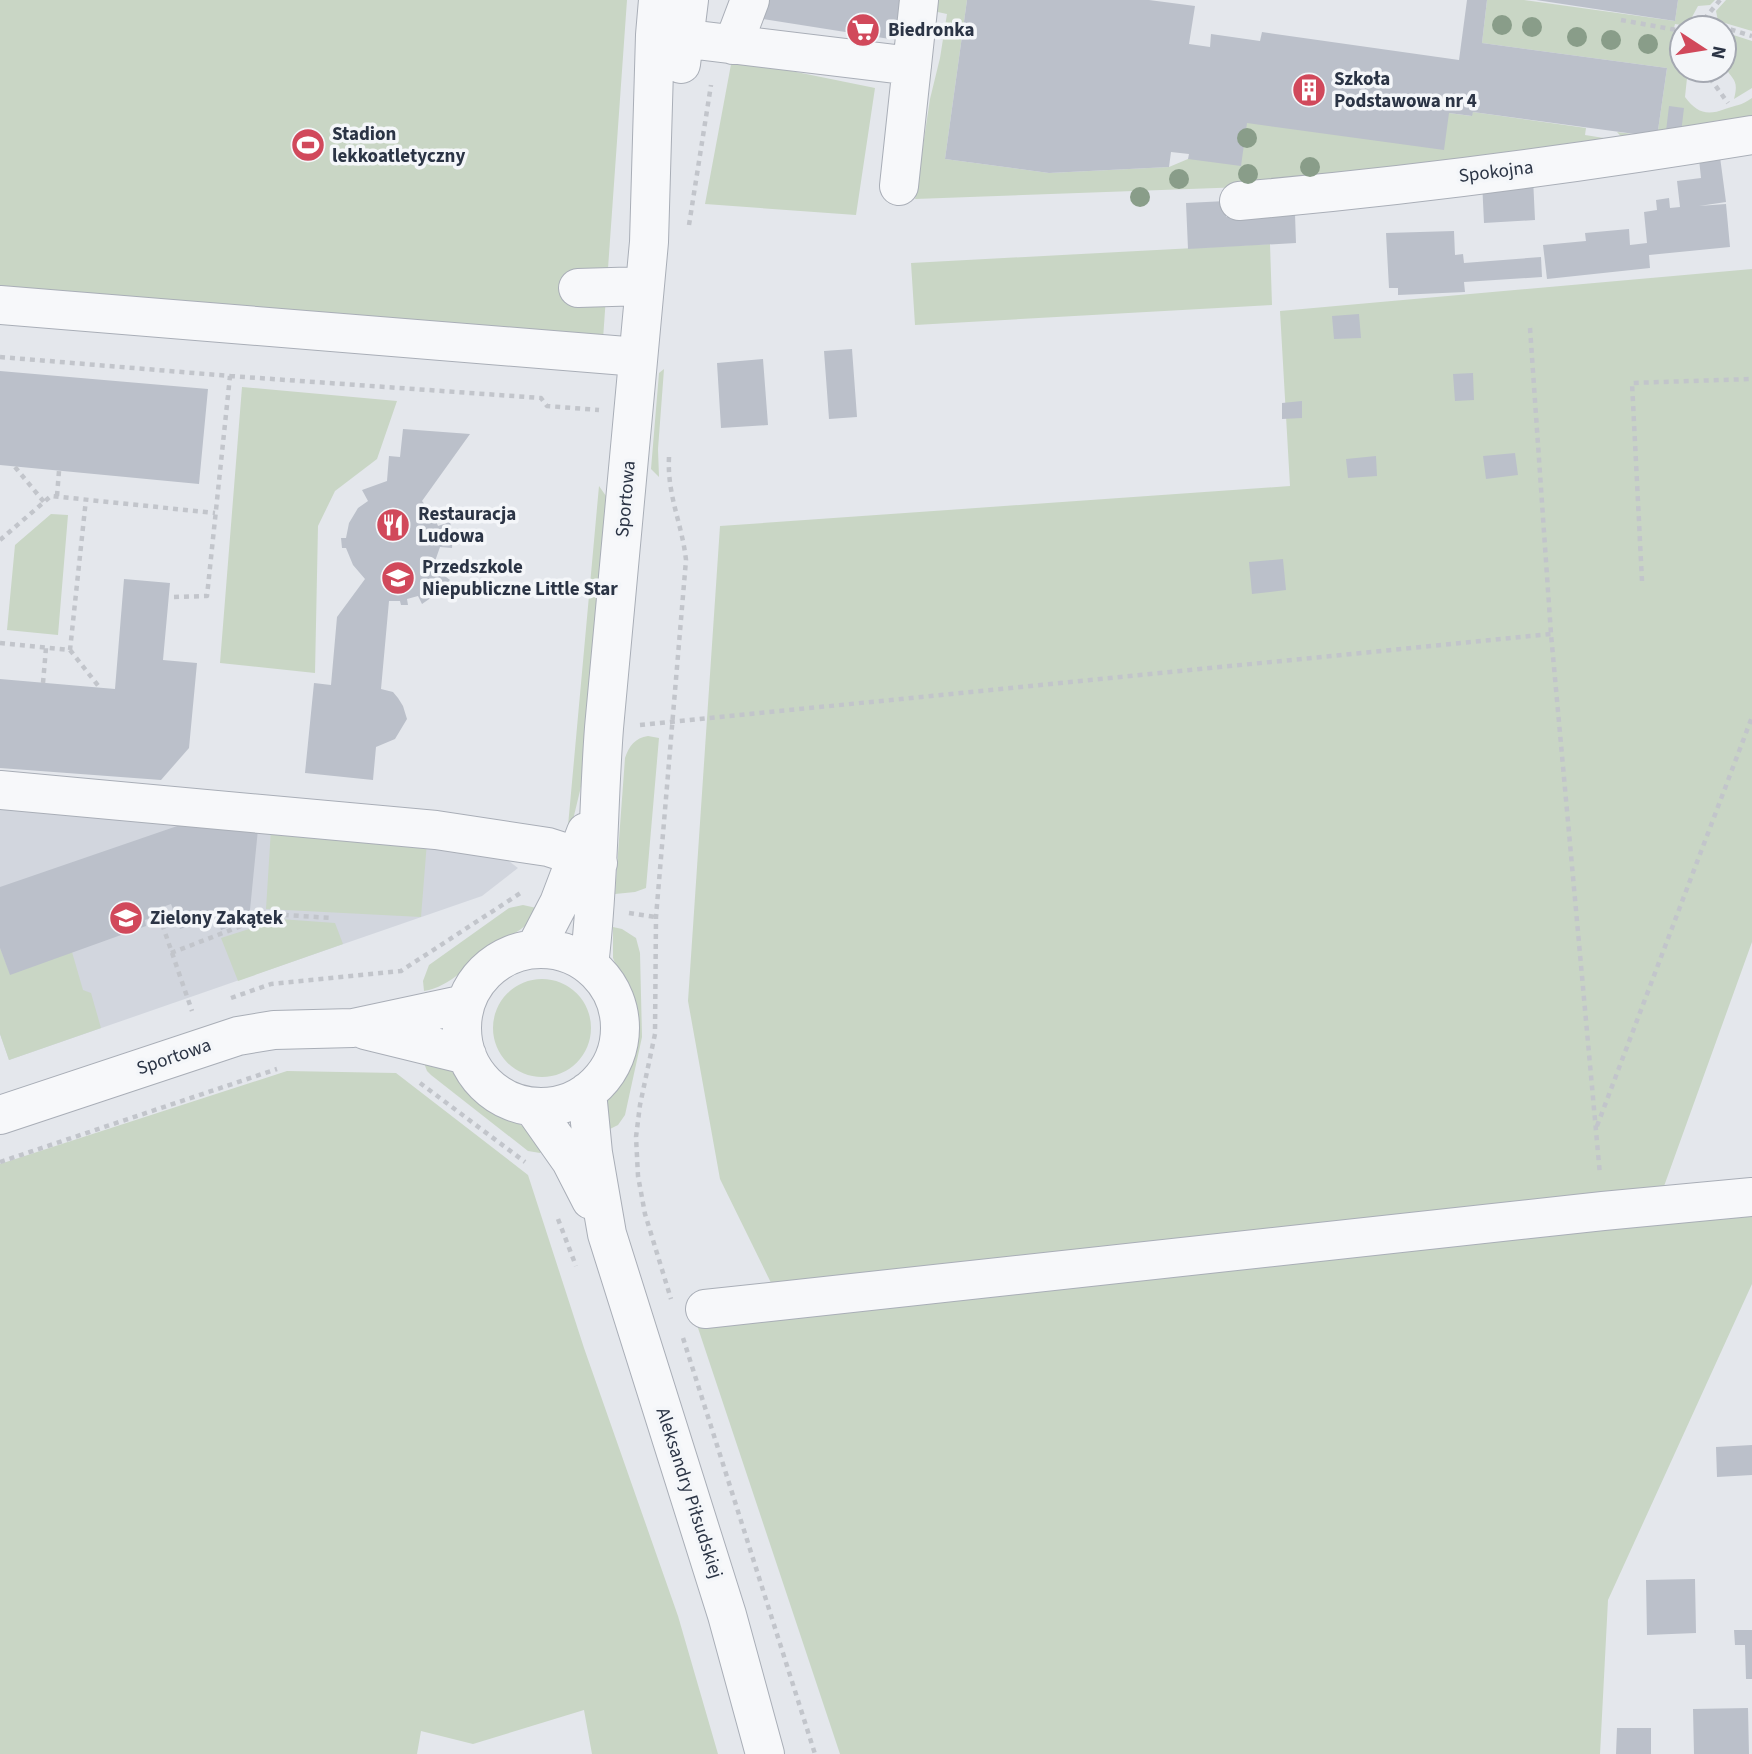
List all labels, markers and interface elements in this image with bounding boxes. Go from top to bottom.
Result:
supermarket icon: Biedronka [844,11,882,49]
north arrow [1668,14,1738,84]
place label: Biedronka [888,17,975,44]
text: N [1704,43,1733,61]
place label: Szkoła Podstawowa nr 4 [1334,66,1477,115]
building icon: Szkoła Podstawowa nr 4 [1290,71,1328,109]
place label: Stadion lekkoatletyczny [332,121,465,170]
sports icon: Stadion lekkoatletyczny [289,126,327,164]
street label: Spokojna [1457,154,1535,190]
street label: Sportowa [609,459,643,539]
place label: Restauracja Ludowa [418,501,516,550]
restaurant icon: Restauracja Ludowa [374,506,412,544]
place label: Przedszkole Niepubliczne Little Star [422,554,618,603]
school or university icon: Przedszkole Niepubliczne Little Star [379,559,417,597]
school or university icon: Zielony Zakątek [107,899,145,937]
place label: Zielony Zakątek [150,905,284,932]
street label: Sportowa [133,1032,215,1082]
street label: Aleksandry Piłsudskiej [649,1404,729,1582]

